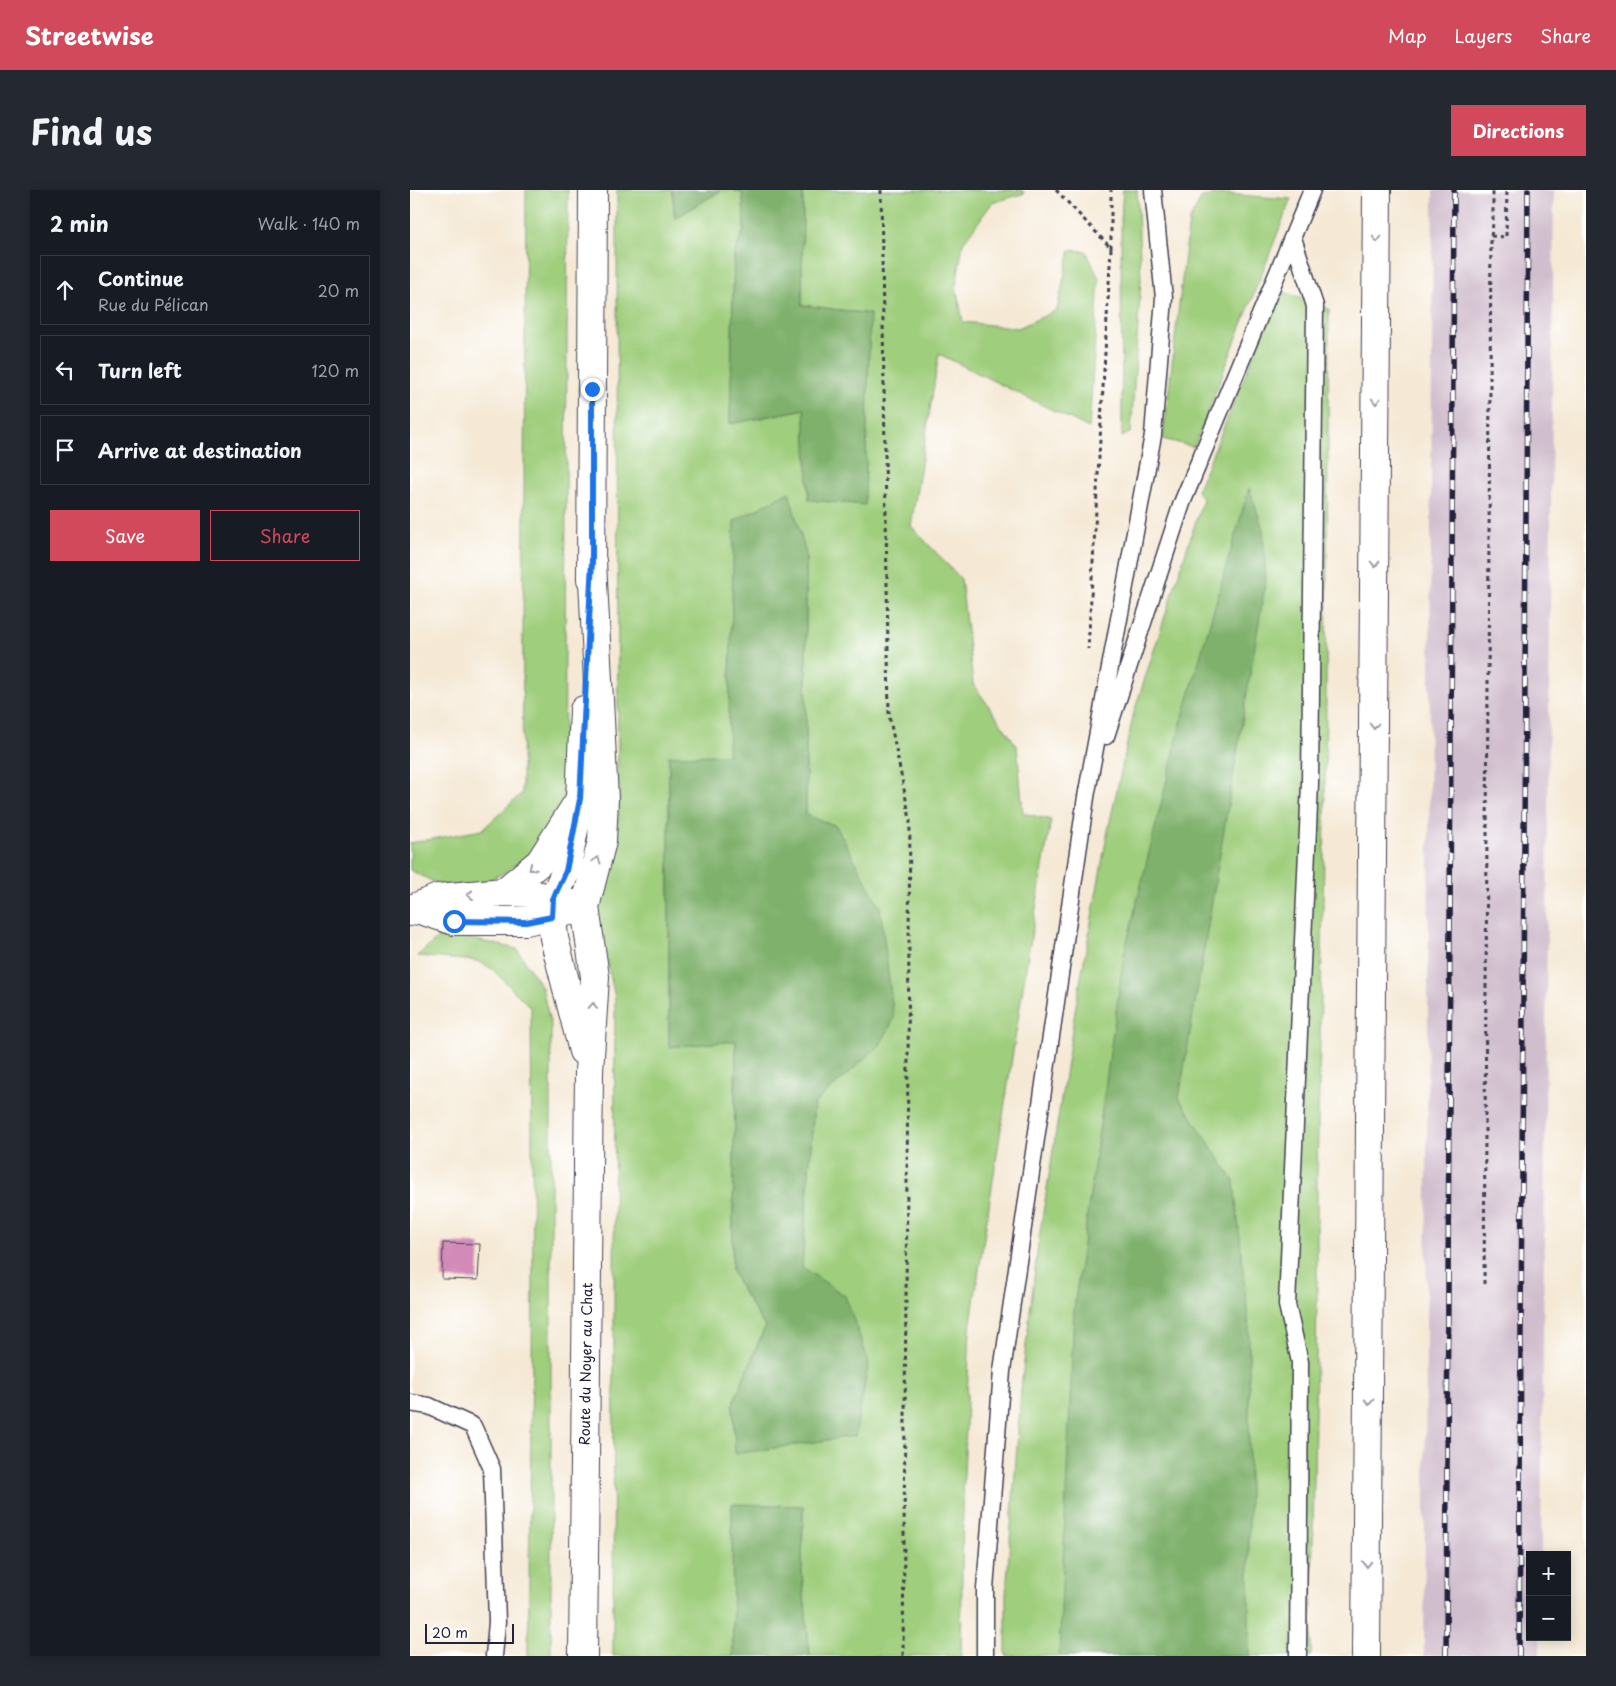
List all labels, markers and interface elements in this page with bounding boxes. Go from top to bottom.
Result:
text: Streetwise [25,17,154,53]
text: Map [1388,22,1427,49]
text: Layers [1455,22,1512,49]
text: Share [1540,22,1591,49]
text: Find us [30,104,152,157]
button: Directions [1451,105,1586,156]
text: 2 min [50,207,109,239]
text: Walk · 140 m [258,211,360,235]
one-way arrow [1372,235,1382,243]
text: Continue [98,264,184,292]
icon: ahead [51,276,79,304]
text: 20 m [318,278,359,302]
text: Rue du Pélican [98,292,209,316]
icon: left [51,356,79,384]
text: Turn left [98,356,182,384]
text: 120 m [312,358,359,382]
route end [581,378,604,401]
one-way arrow [1371,398,1381,405]
icon: arrive [51,436,79,464]
text: Arrive at destination [98,436,302,464]
button: Save [50,510,200,561]
button: Share [210,510,360,561]
one-way arrow [1370,560,1380,568]
one-way arrow [1369,722,1379,730]
one-way arrow [591,855,602,864]
one-way arrow [529,862,538,871]
one-way arrow [466,889,474,900]
route start [443,910,466,933]
one-way arrow [587,1002,598,1010]
street label: Route du Noyer au Chat [574,1282,597,1446]
one-way arrow [1363,1398,1374,1406]
map controls [1526,1551,1571,1641]
button: + [1526,1551,1571,1596]
one-way arrow [1362,1561,1372,1569]
button: − [1526,1596,1571,1641]
scale bar [425,1621,514,1644]
text: 20 m [432,1622,468,1643]

